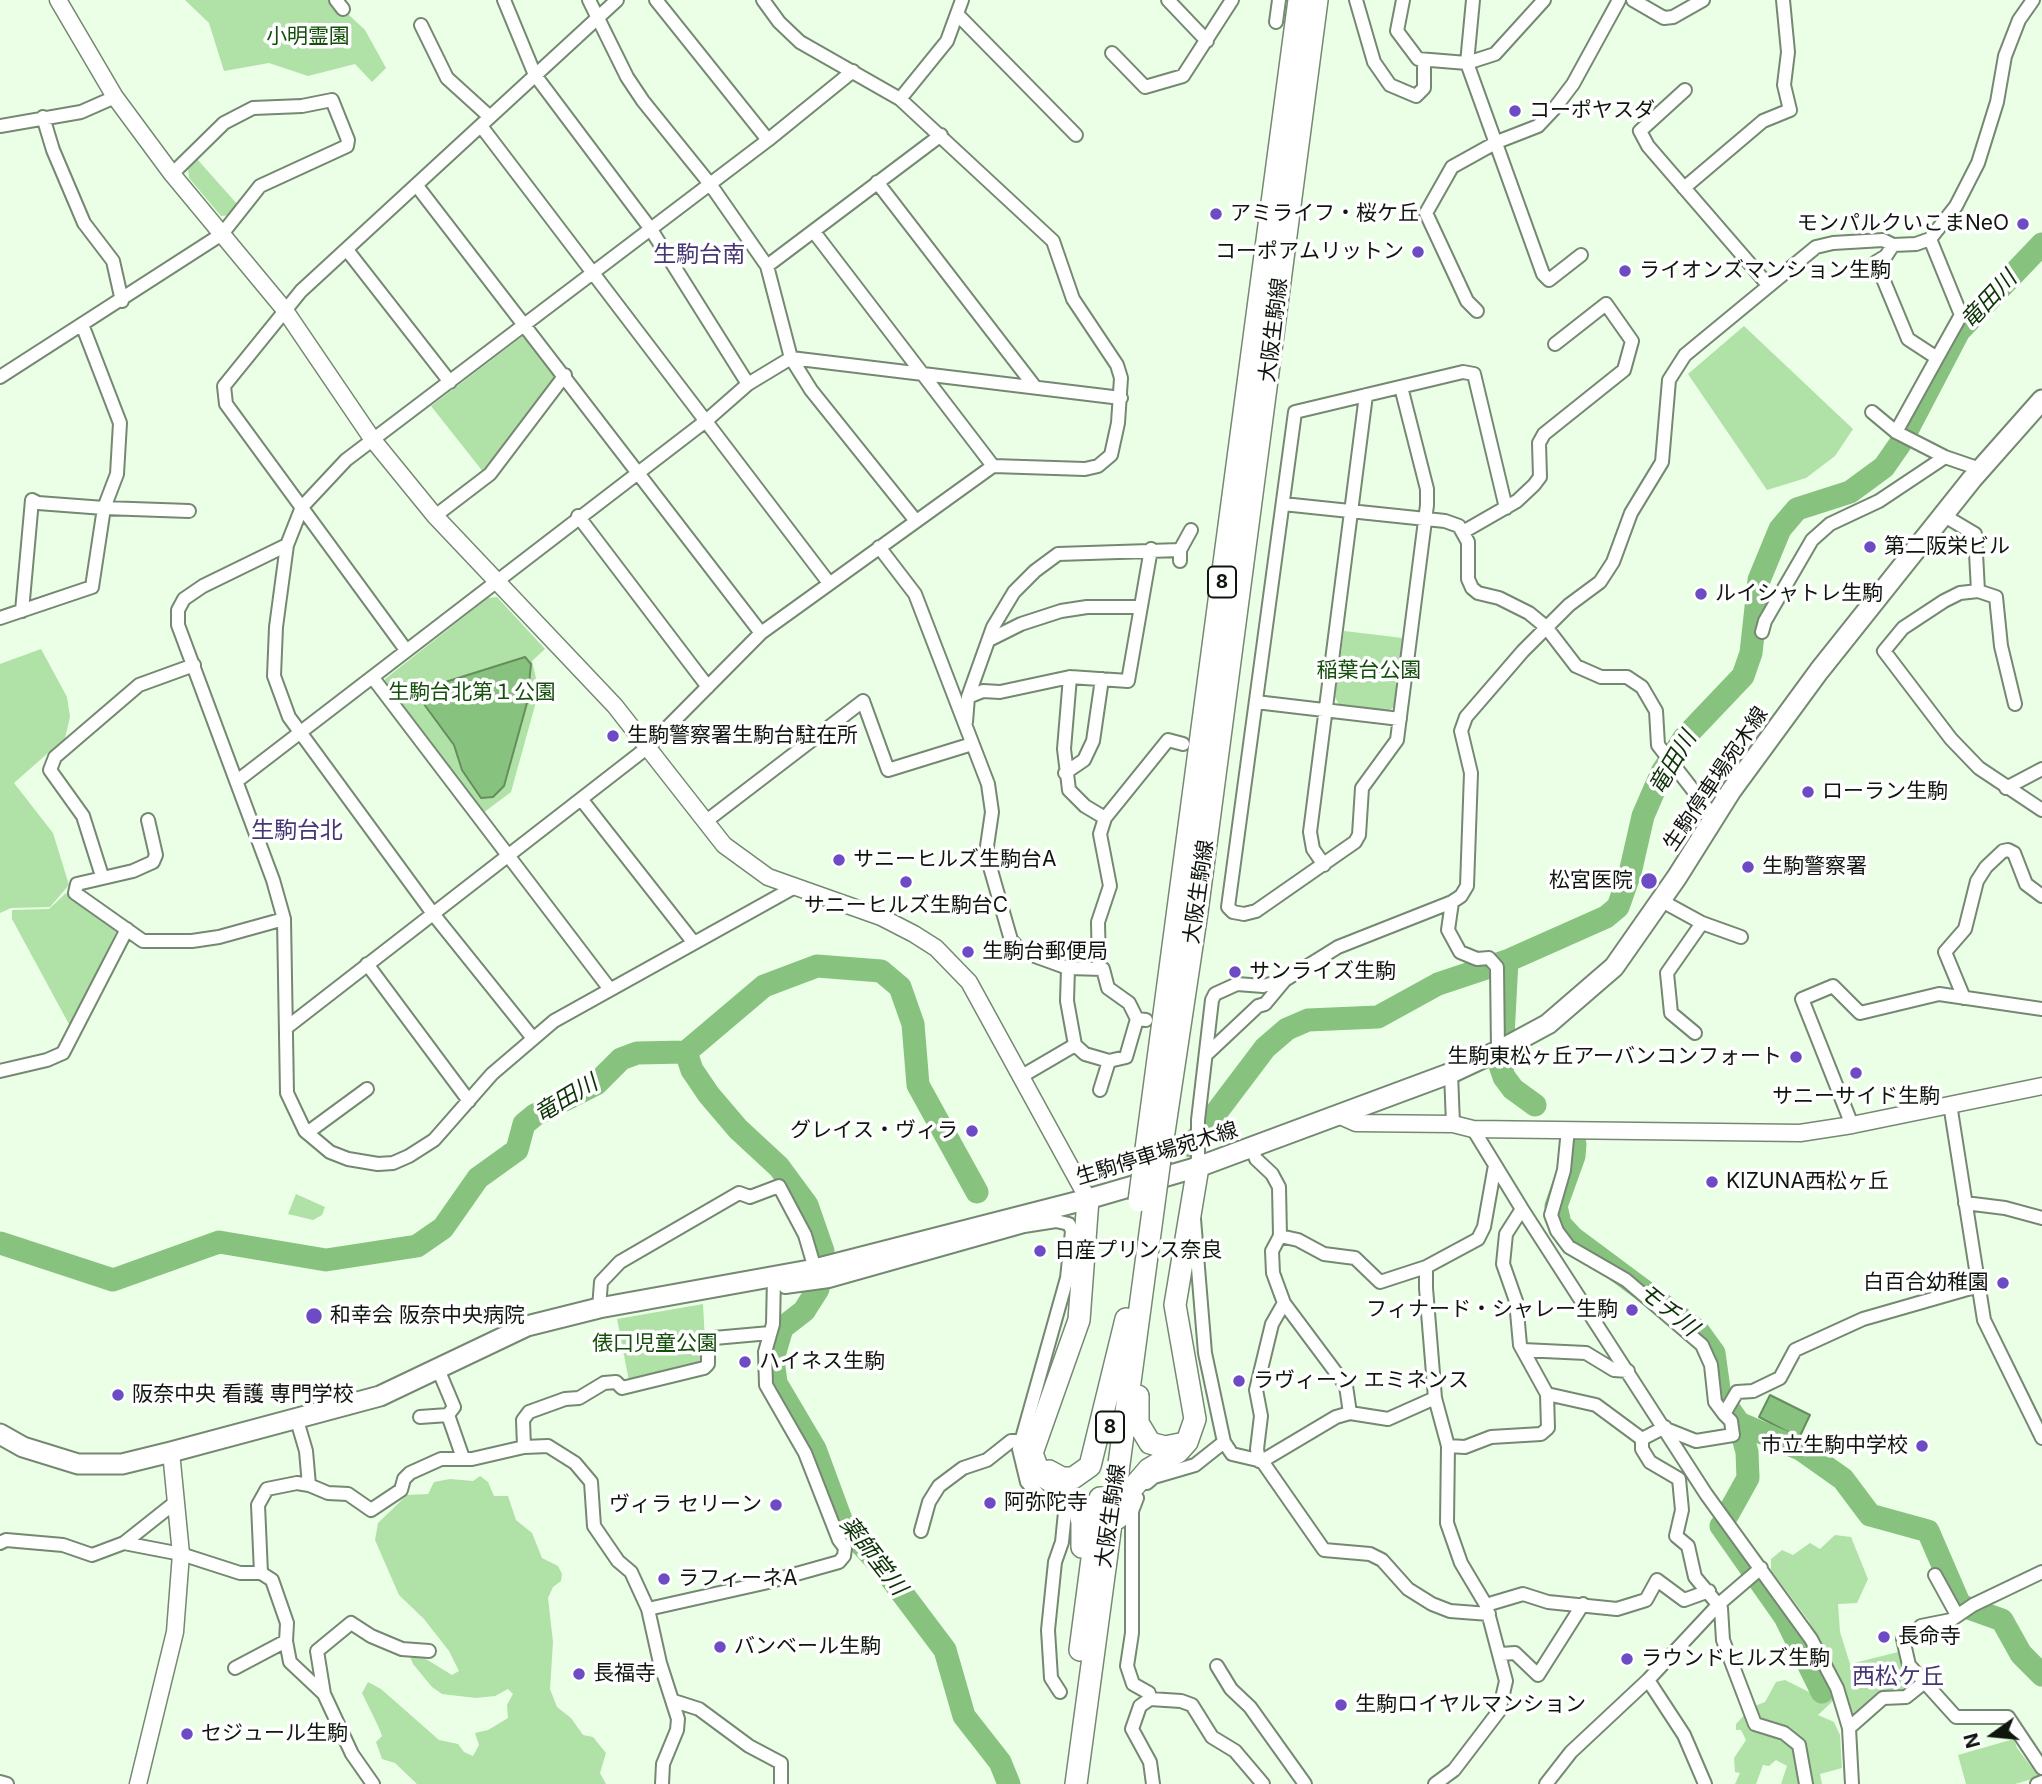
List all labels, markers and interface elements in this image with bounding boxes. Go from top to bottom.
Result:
park label: 小明霊園 [266,24,350,50]
place label: コーポヤスダ [1529,98,1655,124]
marker: コーポヤスダ [1507,103,1523,119]
place label: アミライフ・桜ケ丘 [1230,201,1419,227]
marker: アミライフ・桜ケ丘 [1208,206,1224,222]
place label: モンパルクいこまNeO [1797,211,2009,237]
marker: モンパルクいこまNeO [2015,216,2031,232]
place label: コーポアムリットン [1215,239,1404,265]
district label: 生駒台南 [653,241,745,269]
marker: コーポアムリットン [1410,244,1426,260]
place label: ライオンズマンション生駒 [1639,258,1891,284]
marker: ライオンズマンション生駒 [1617,263,1633,279]
water label: 竜田川 [1955,265,2023,335]
street label: 大阪生駒線 [1255,276,1293,384]
place label: 第二阪栄ビル [1884,534,2010,560]
marker: 第二阪栄ビル [1862,539,1878,555]
road number: 8 [1208,566,1236,597]
place label: ルイシャトレ生駒 [1715,581,1883,607]
marker: ルイシャトレ生駒 [1693,586,1709,602]
park label: 稲葉台公園 [1317,658,1421,684]
park label: 生駒台北第１公園 [388,680,556,706]
street label: 生駒停車場宛木線 [1659,702,1773,856]
place label: 生駒警察署生駒台駐在所 [627,723,858,749]
water label: 竜田川 [1643,726,1703,800]
marker: 生駒警察署生駒台駐在所 [605,728,621,744]
place label: ローラン生駒 [1822,779,1948,805]
marker: ローラン生駒 [1800,784,1816,800]
district label: 生駒台北 [251,817,343,845]
street label: 大阪生駒線 [1179,838,1219,946]
place label: サニーヒルズ生駒台A [853,847,1056,873]
marker: サニーヒルズ生駒台A [831,852,847,868]
place label: 生駒警察署 [1762,854,1867,880]
marker: 生駒警察署 [1740,859,1756,875]
place label: 松宮医院 [1549,868,1633,894]
marker: 松宮医院 [1639,871,1659,891]
marker: サニーヒルズ生駒台C [898,874,914,890]
place label: サニーヒルズ生駒台C [804,893,1008,919]
place label: 生駒台郵便局 [982,939,1108,965]
marker: 生駒台郵便局 [960,944,976,960]
place label: サンライズ生駒 [1249,959,1396,985]
marker: サンライズ生駒 [1227,964,1243,980]
place label: 生駒東松ヶ丘アーバンコンフォート [1447,1044,1782,1070]
marker: 生駒東松ヶ丘アーバンコンフォート [1788,1049,1804,1065]
marker: サニーサイド生駒 [1848,1065,1864,1081]
water label: 竜田川 [529,1069,603,1129]
place label: サニーサイド生駒 [1772,1084,1940,1110]
street label: 生駒停車場宛木線 [1073,1117,1241,1191]
place label: グレイス・ヴィラ [790,1118,958,1144]
marker: グレイス・ヴィラ [964,1123,980,1139]
place label: KIZUNA西松ヶ丘 [1726,1169,1889,1195]
marker: KIZUNA西松ヶ丘 [1704,1174,1720,1190]
place label: 日産プリンス奈良 [1054,1238,1222,1264]
marker: 日産プリンス奈良 [1032,1243,1048,1259]
place label: 白百合幼稚園 [1863,1270,1989,1296]
marker: 白百合幼稚園 [1995,1275,2011,1291]
water label: モチ川 [1633,1278,1703,1342]
place label: フィナード・シャレー生駒 [1366,1297,1618,1323]
marker: フィナード・シャレー生駒 [1624,1302,1640,1318]
place label: 和幸会 阪奈中央病院 [330,1303,525,1329]
marker: 和幸会 阪奈中央病院 [304,1306,324,1326]
park label: 俵口児童公園 [592,1331,718,1357]
place label: ハイネス生駒 [759,1349,885,1375]
marker: ハイネス生駒 [737,1354,753,1370]
place label: ラヴィーン エミネンス [1253,1368,1469,1394]
marker: ラヴィーン エミネンス [1231,1373,1247,1389]
place label: 阪奈中央 看護 専門学校 [132,1382,354,1408]
marker: 阪奈中央 看護 専門学校 [110,1387,126,1403]
road number: 8 [1096,1412,1124,1442]
place label: 市立生駒中学校 [1761,1433,1908,1459]
marker: 市立生駒中学校 [1914,1438,1930,1454]
street label: 大阪生駒線 [1091,1462,1131,1570]
place label: 阿弥陀寺 [1004,1490,1088,1516]
place label: ヴィラ セリーン [609,1492,762,1518]
marker: 阿弥陀寺 [982,1495,998,1511]
marker: ヴィラ セリーン [768,1497,784,1513]
water label: 薬師堂川 [834,1511,912,1601]
place label: ラフィーネA [678,1566,797,1592]
marker: ラフィーネA [656,1571,672,1587]
place label: 長命寺 [1898,1624,1961,1650]
marker: 長命寺 [1876,1629,1892,1645]
place label: バンベール生駒 [734,1634,881,1660]
marker: バンベール生駒 [712,1639,728,1655]
place label: ラウンドヒルズ生駒 [1641,1646,1830,1672]
marker: ラウンドヒルズ生駒 [1619,1651,1635,1667]
place label: 長福寺 [593,1661,656,1687]
district label: 西松ケ丘 [1852,1663,1944,1691]
marker: 長福寺 [571,1666,587,1682]
place label: 生駒ロイヤルマンション [1355,1692,1586,1718]
marker: 生駒ロイヤルマンション [1333,1697,1349,1713]
north arrow [1958,1700,2028,1770]
place label: セジュール生駒 [201,1721,348,1747]
marker: セジュール生駒 [179,1726,195,1742]
text: N [1959,1731,1985,1751]

